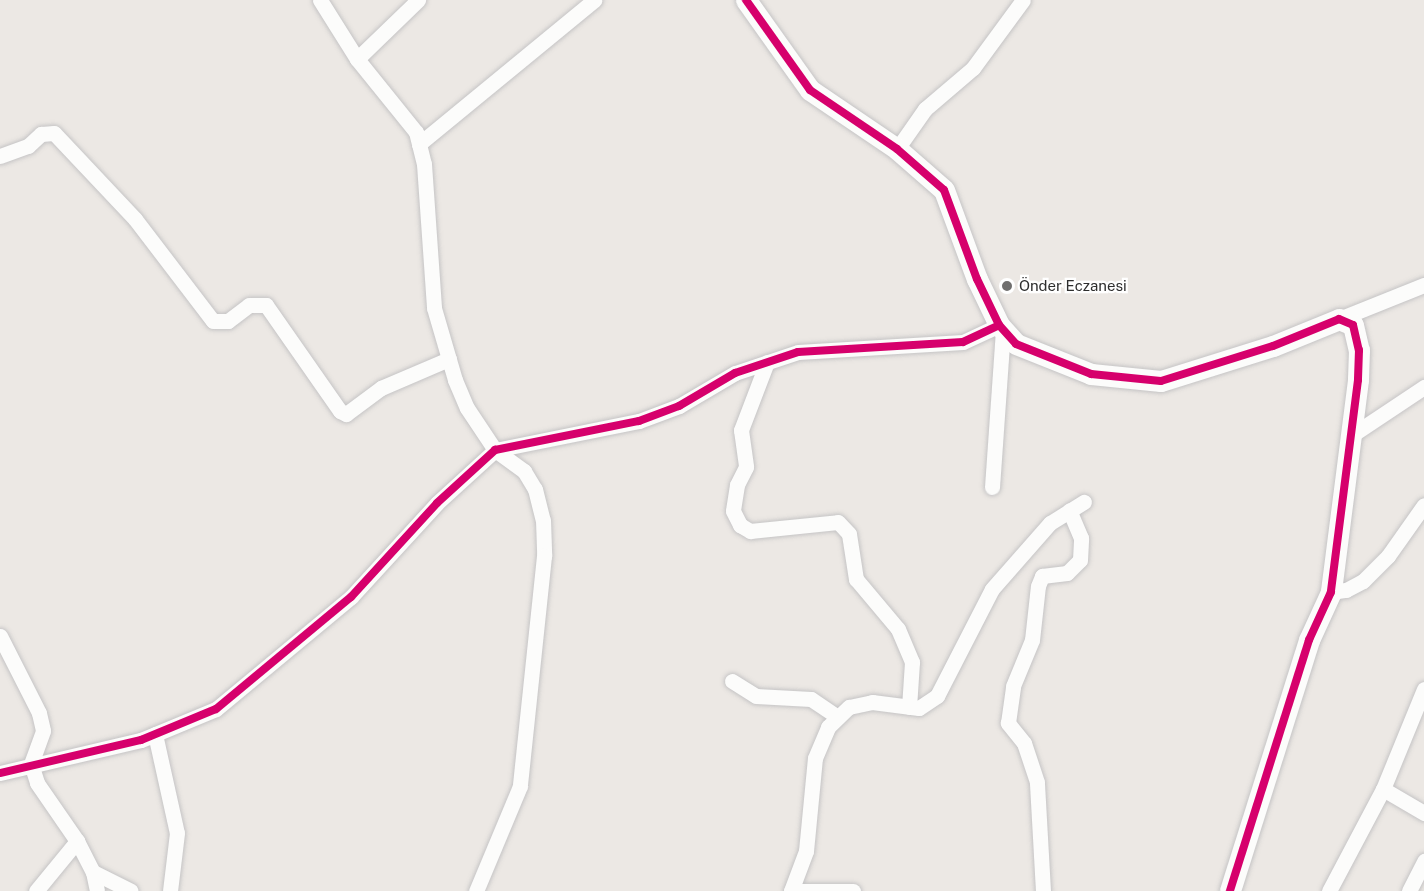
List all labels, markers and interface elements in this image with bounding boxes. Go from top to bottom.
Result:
place label: Önder Eczanesi [1019,277,1127,295]
marker: Önder Eczanesi [1000,279,1014,293]

